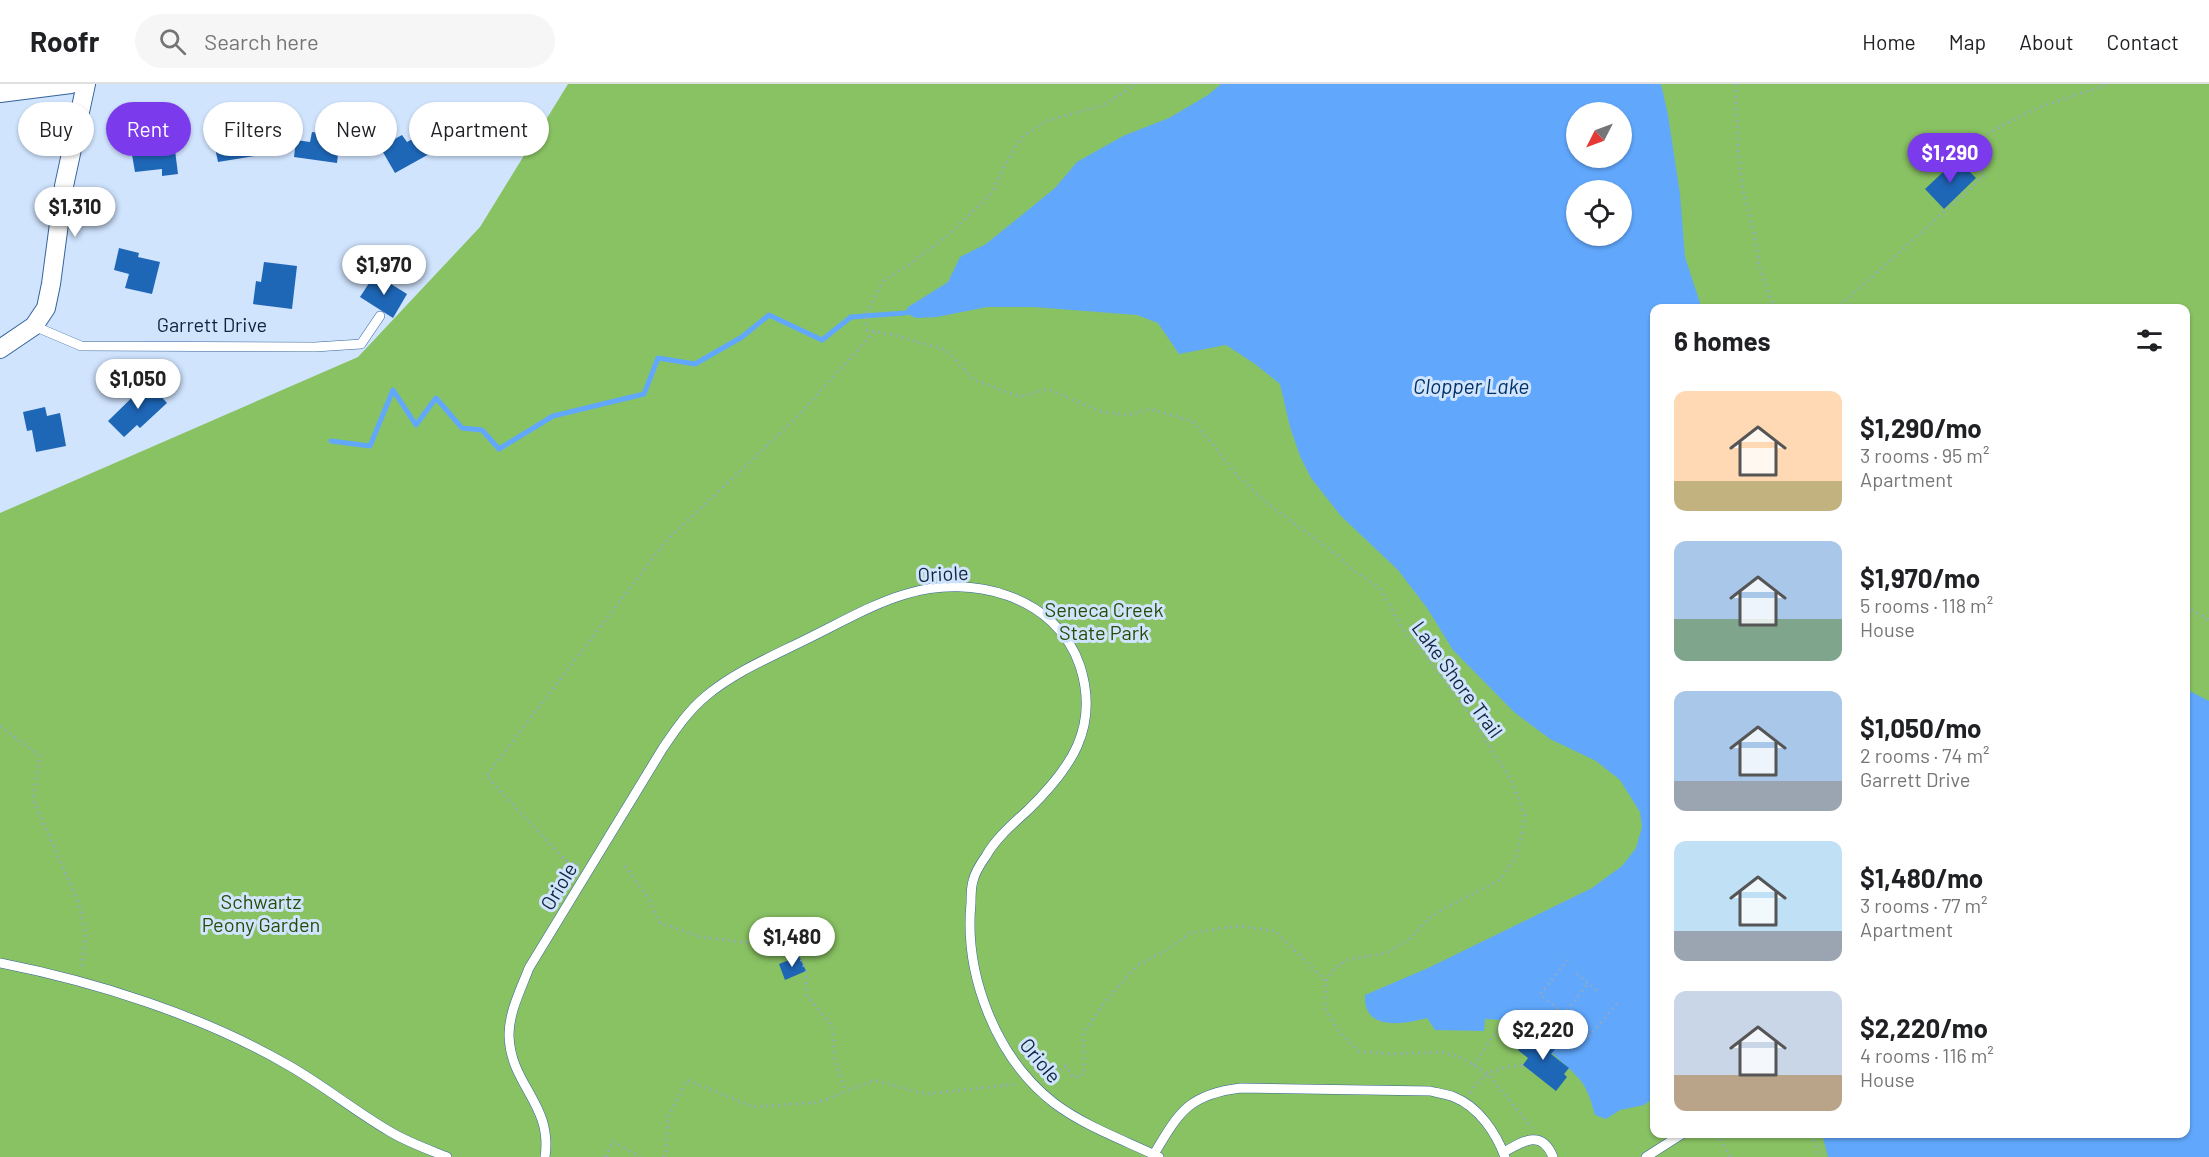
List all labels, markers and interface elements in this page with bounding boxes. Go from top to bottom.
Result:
search box [135,14,555,68]
text: Roofr [30,24,99,58]
icon: search [156,25,189,58]
text: Search here [204,28,319,54]
text: Home [1862,29,1916,54]
text: Map [1949,29,1986,54]
text: About [2019,29,2074,54]
text: Contact [2107,29,2179,54]
chip: Buy [18,102,94,156]
chip: Rent [106,102,191,156]
chip: Filters [203,102,303,156]
chip: New [315,102,397,156]
chip: Apartment [409,102,549,156]
north arrow [1566,102,1632,168]
map controls [1566,102,1632,246]
pin: $1,290 [1901,133,1999,184]
text: $1,290 [1921,140,1979,164]
button: locate [1566,180,1632,246]
pin: $1,310 [26,187,124,238]
text: $1,310 [48,194,102,218]
pin: $1,970 [335,245,433,296]
text: $1,970 [356,252,412,276]
street label: Garrett Drive [157,312,267,336]
icon: filters [2133,324,2166,357]
text: 6 homes [1674,325,1771,356]
pin: $1,050 [89,359,187,410]
text: $1,050 [110,366,166,390]
water label: Clopper Lake [1413,373,1529,398]
text: $1,290/mo [1860,412,1982,443]
icon: home [1722,415,1794,487]
text: 3 rooms · 95 m² [1860,443,1989,467]
text: Apartment [1860,467,1953,491]
street label: Oriole [917,560,969,586]
text: $1,970/mo [1860,562,1980,593]
icon: home [1722,565,1794,637]
text: 5 rooms · 118 m² [1860,593,1993,617]
park label: Seneca Creek State Park [1045,597,1163,644]
street label: Lake Shore Trail [1408,616,1508,742]
text: House [1860,617,1915,641]
text: $1,050/mo [1860,712,1982,743]
icon: home [1722,715,1794,787]
text: 2 rooms · 74 m² [1860,743,1990,767]
text: Garrett Drive [1860,767,1970,791]
street label: Oriole [535,858,581,914]
text: $1,480/mo [1860,862,1983,893]
icon: home [1722,865,1794,937]
park label: Schwartz Peony Garden [202,889,320,936]
text: 3 rooms · 77 m² [1860,893,1988,917]
pin: $1,480 [743,917,841,968]
text: Apartment [1860,917,1953,941]
text: $1,480 [763,924,821,948]
pin: $2,220 [1494,1010,1592,1061]
text: $2,220/mo [1860,1012,1988,1043]
icon: home [1722,1015,1794,1087]
text: $2,220 [1512,1017,1574,1041]
street label: Oriole [1015,1033,1067,1087]
text: 4 rooms · 116 m² [1860,1043,1994,1067]
text: House [1860,1067,1915,1091]

